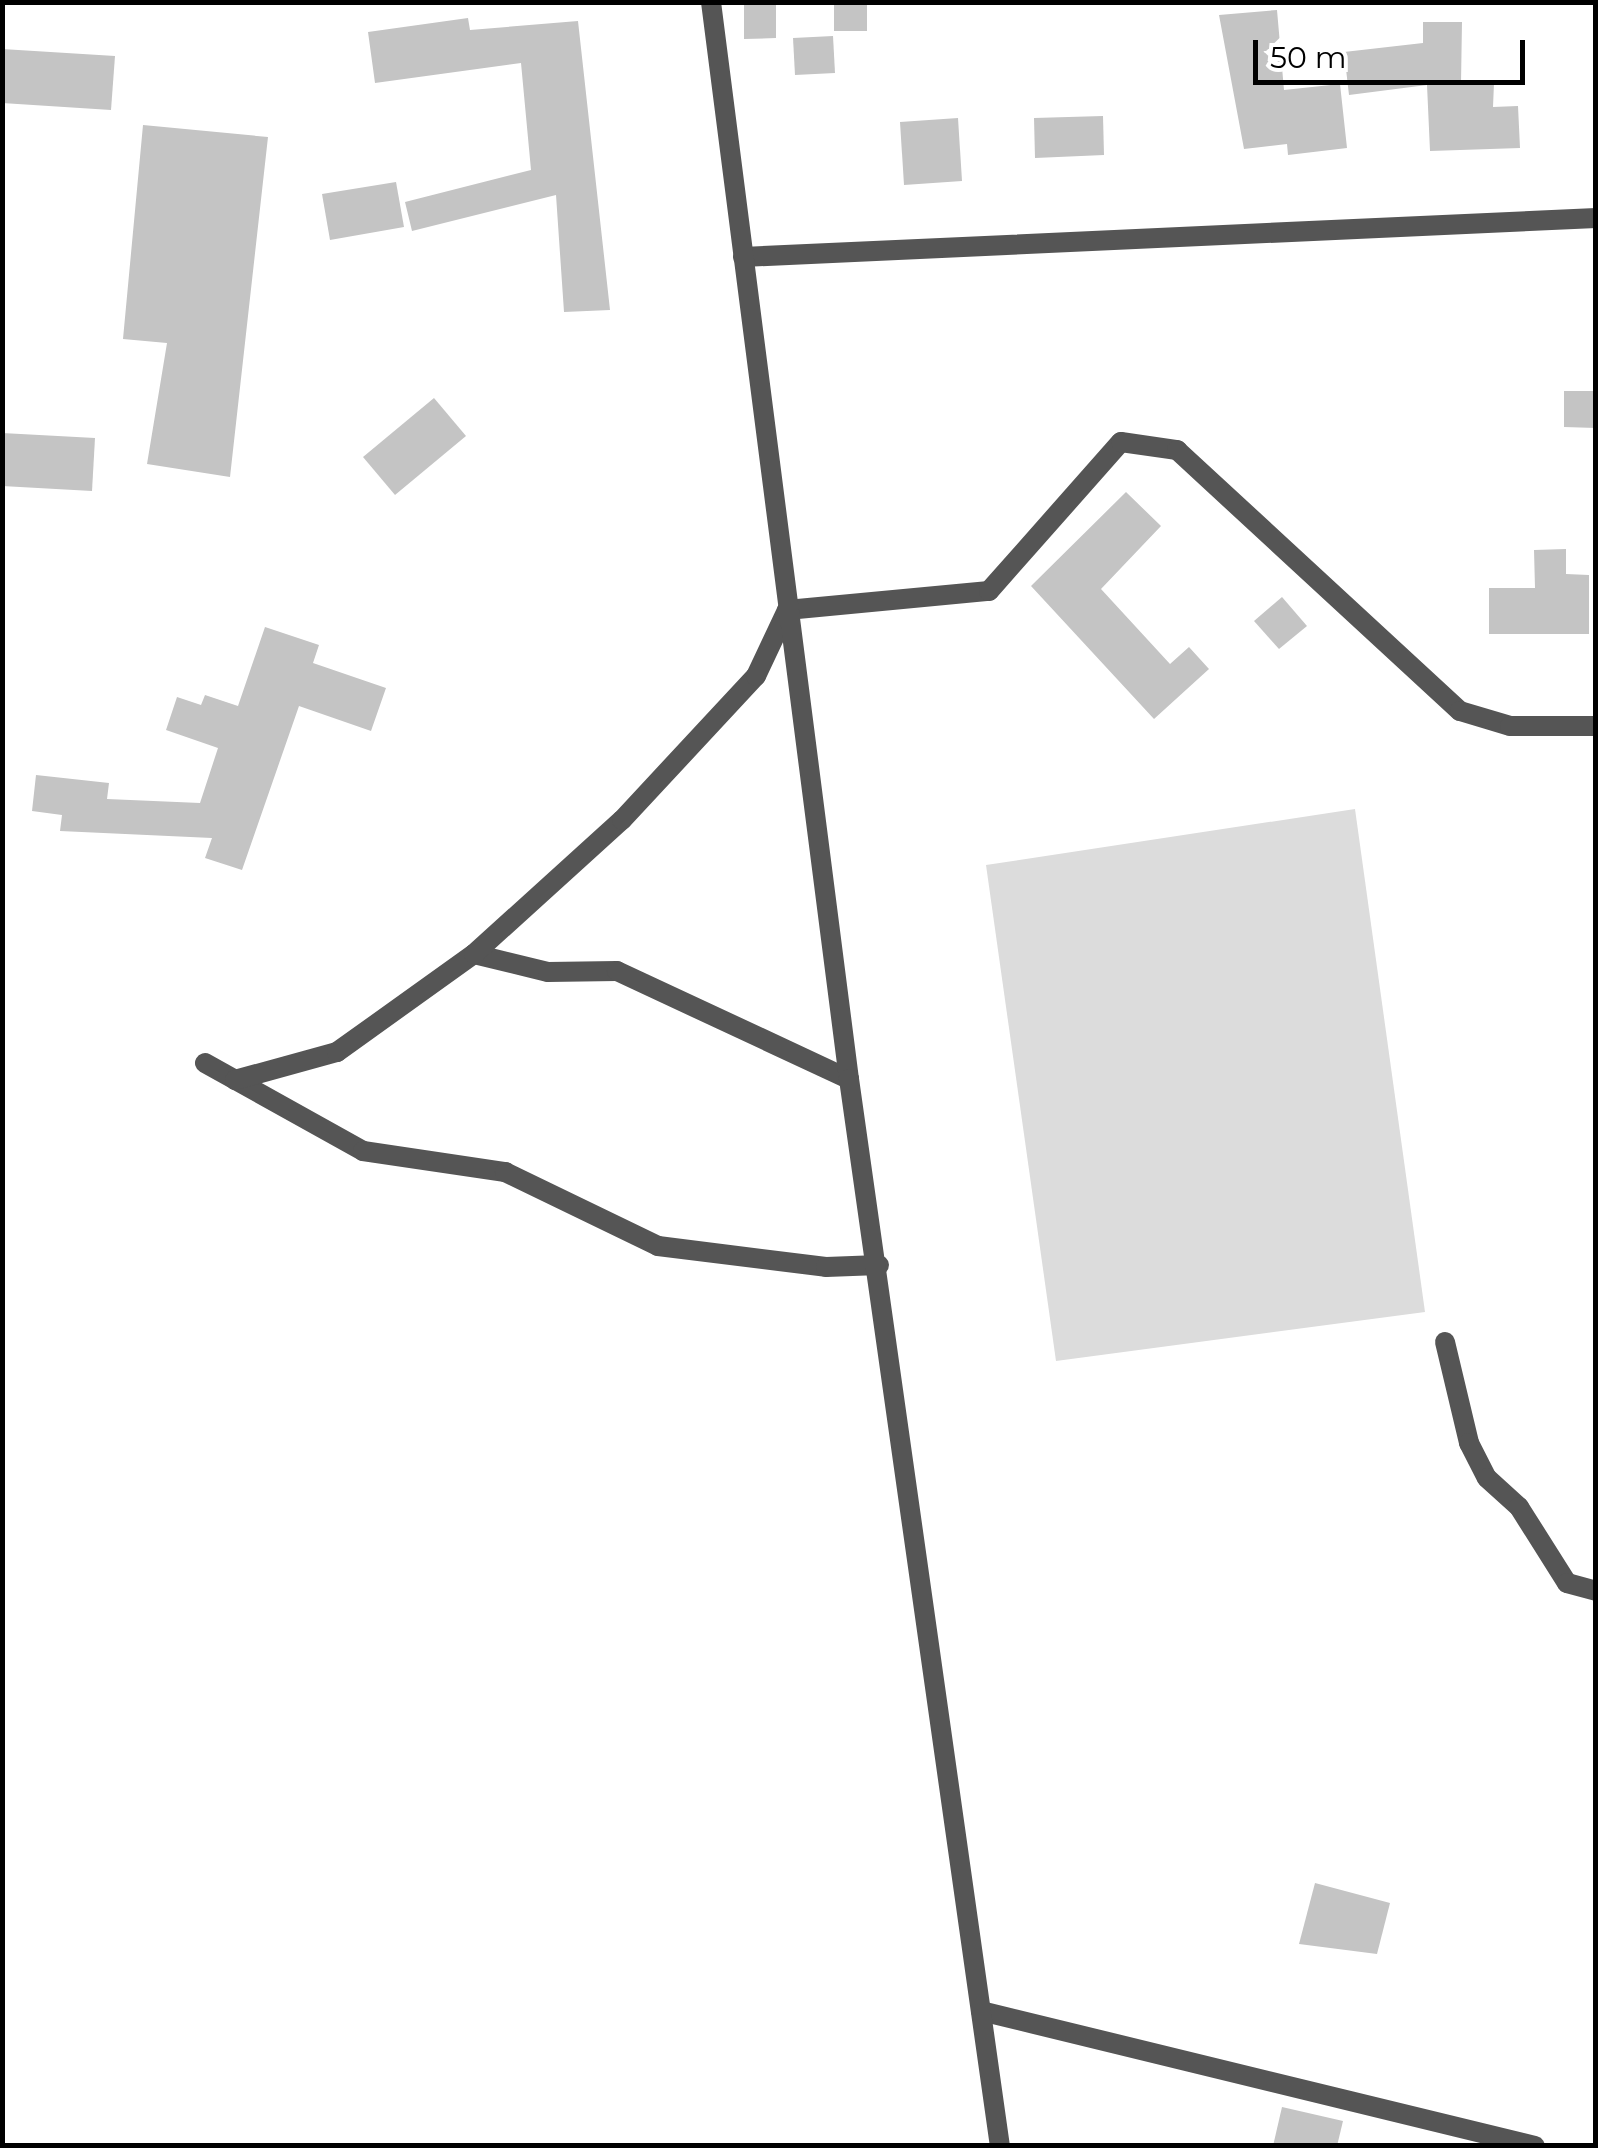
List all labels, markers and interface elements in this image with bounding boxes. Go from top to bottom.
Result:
scale bar [1258,20,1530,82]
text: 50 m [1270,39,1347,76]

